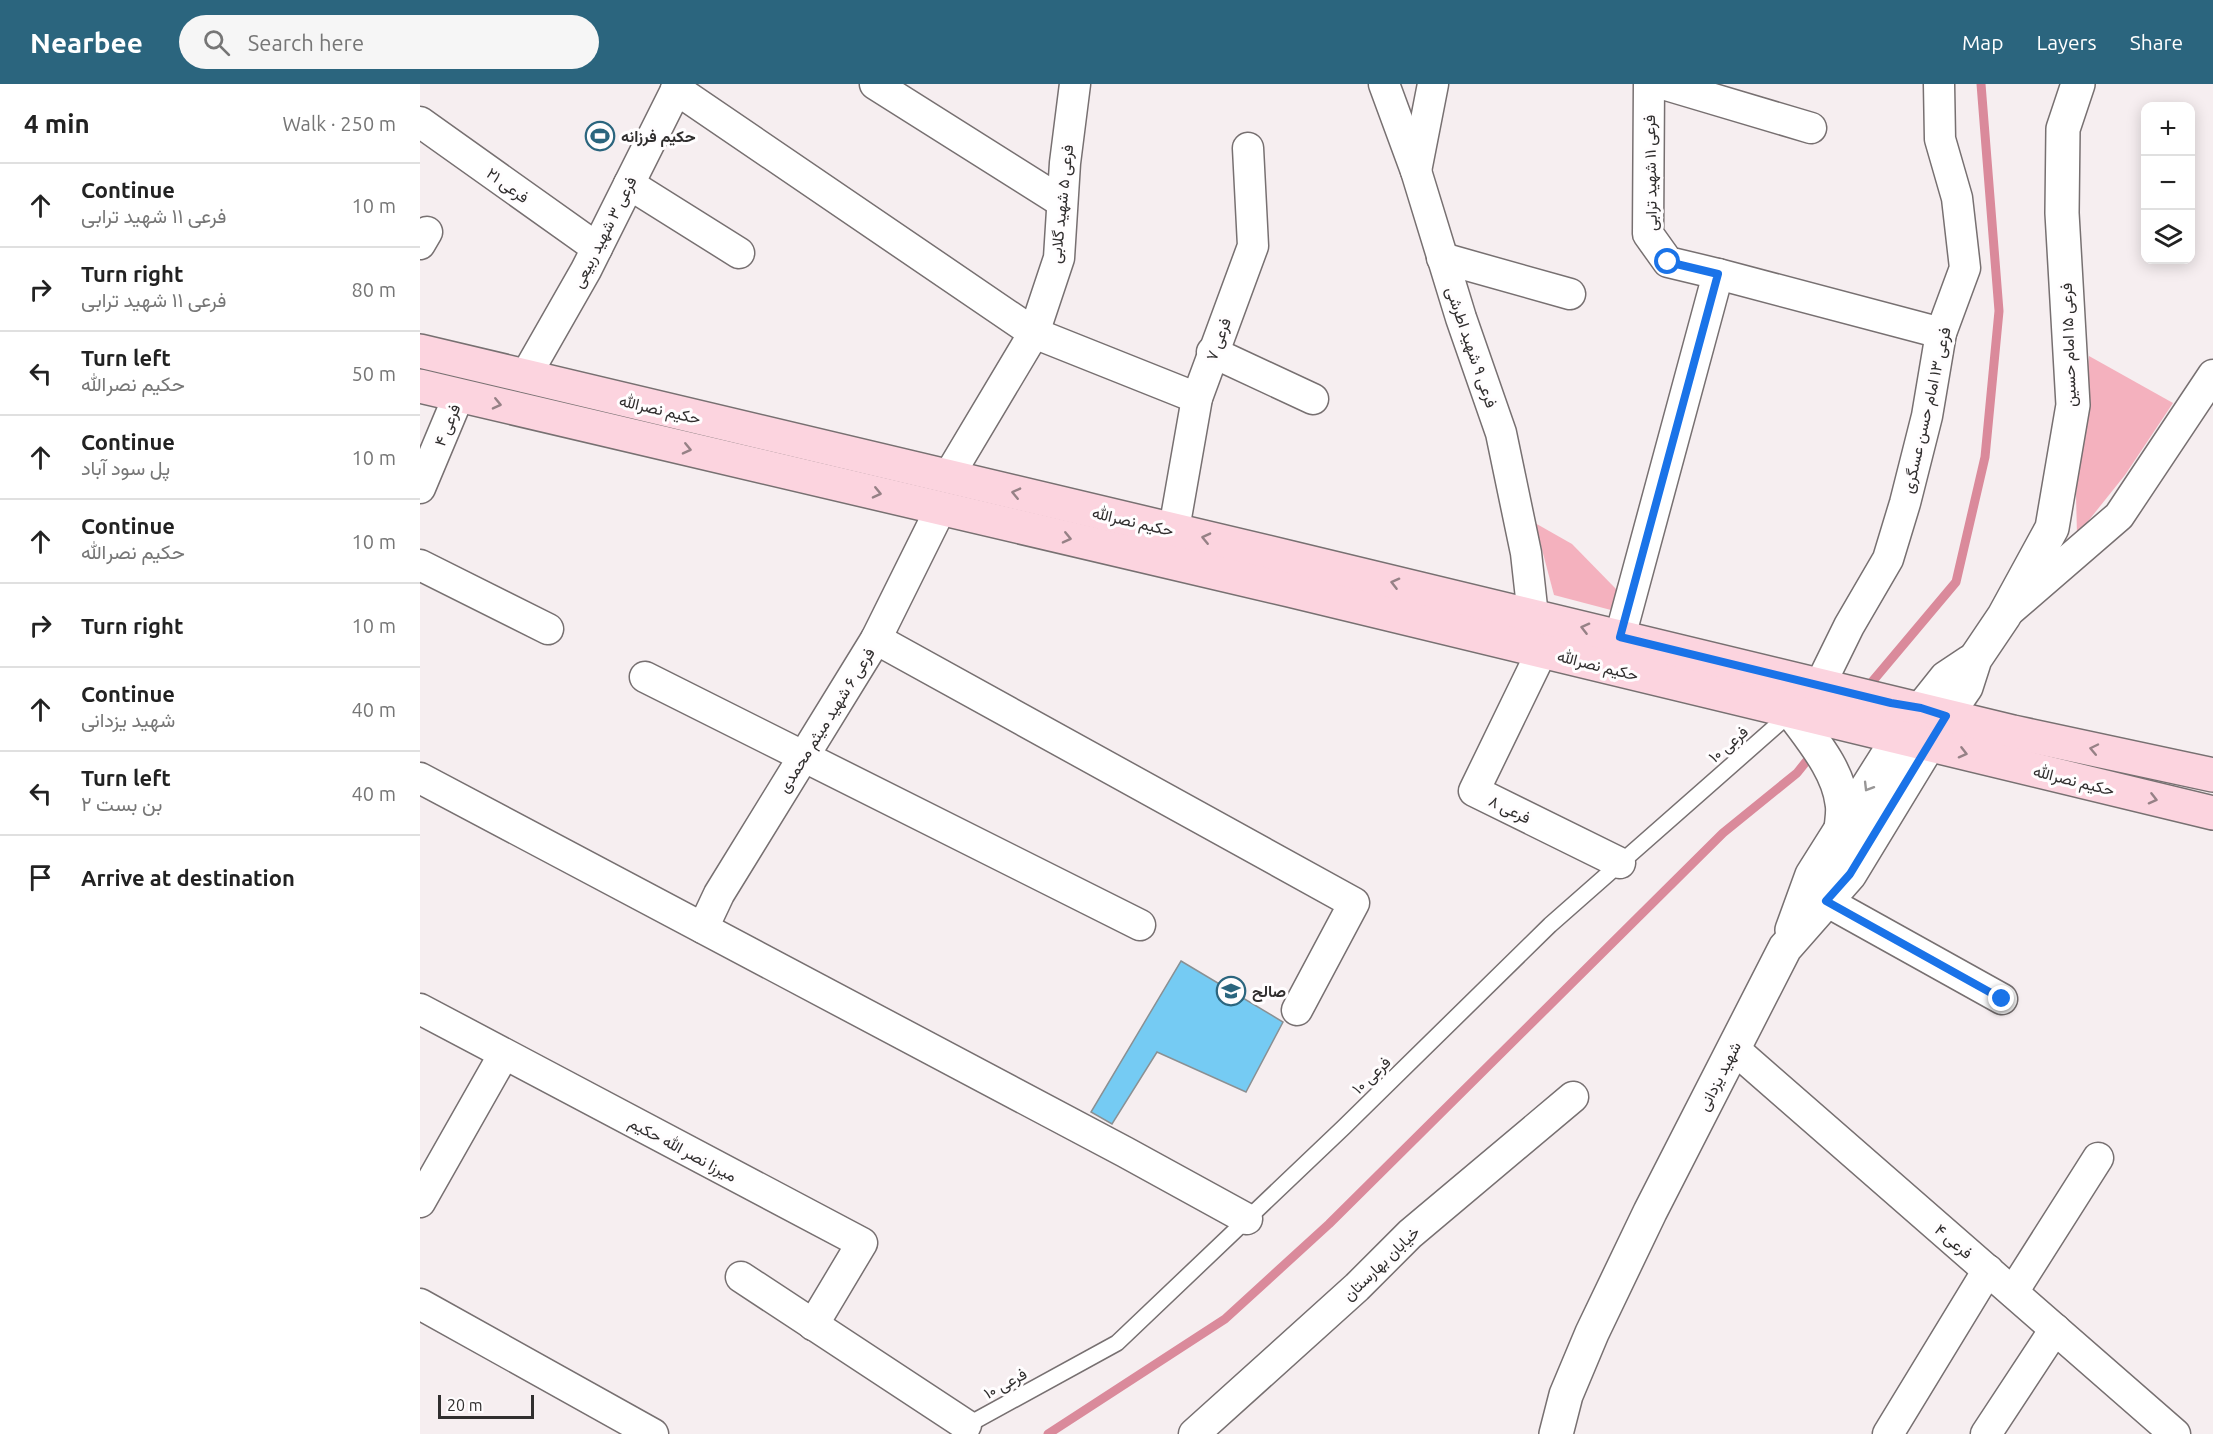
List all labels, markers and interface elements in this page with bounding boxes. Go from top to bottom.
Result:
search box [179,15,599,69]
icon: search [200,26,233,59]
text: Nearbee [30,27,143,58]
text: Search here [248,30,364,55]
text: Map [1962,30,2003,54]
text: Layers [2036,30,2097,54]
text: Share [2130,30,2183,54]
map controls [2141,102,2195,264]
button: + [2141,102,2195,156]
text: 4 min [24,109,90,138]
text: Walk · 250 m [283,112,396,135]
street label: فرعی ۱۱ شهید ترابی [1640,115,1662,231]
sports icon: حکیم فرزانه [584,120,616,152]
place label: حکیم فرزانه [621,127,696,147]
street label: فرعی ۵ شهید گلابی [1046,144,1078,265]
button: − [2141,156,2195,210]
street label: فرعی ۲۱ [482,164,533,208]
street label: فرعی ۳ شهید ربیعی [568,173,642,292]
text: Continue [81,177,175,202]
icon: ahead [24,189,57,222]
text: 10 m [352,194,396,217]
text: فرعی ۱۱ شهید ترابی [81,204,227,227]
button: layers [2141,210,2195,264]
route start [1654,248,1680,274]
text: Turn right [81,261,183,286]
icon: right [24,273,57,306]
text: 80 m [352,278,396,301]
street label: فرعی ۱۵ امام حسین [2057,283,2081,407]
street label: فرعی ۹ شهید اطرشی [1441,284,1501,410]
text: فرعی ۱۱ شهید ترابی [81,288,227,311]
street label: فرعی ۷ [1202,315,1236,363]
street label: فرعی ۱۳ امام حسن عسگری [1898,325,1956,495]
text: Turn left [81,345,171,370]
icon: left [24,357,57,390]
text: 50 m [352,362,396,385]
text: حکیم نصرالله [81,372,185,395]
street label: حکیم نصرالله [617,391,703,429]
one-way arrow [492,397,502,410]
street label: فرعی ۴ [430,401,465,449]
text: Continue [81,429,175,454]
icon: ahead [24,441,57,474]
one-way arrow [682,442,692,455]
text: 10 m [352,446,396,469]
text: پل سود آباد [81,456,170,479]
one-way arrow [872,486,882,499]
one-way arrow [1011,487,1021,500]
street label: حکیم نصرالله [1090,503,1176,541]
text: Continue [81,513,175,538]
icon: ahead [24,525,57,558]
text: 10 m [352,530,396,553]
one-way arrow [1062,531,1072,544]
one-way arrow [1201,532,1211,545]
text: حکیم نصرالله [81,540,185,563]
one-way arrow [1391,577,1401,590]
icon: right [24,609,57,642]
text: Turn right [81,613,183,638]
text: 10 m [352,614,396,637]
one-way arrow [1580,623,1590,636]
street label: فرعی ۶ شهید میثم محمدی [774,644,880,797]
street label: حکیم نصرالله [1555,646,1641,686]
text: Continue [81,681,175,706]
icon: ahead [24,693,57,726]
text: 40 m [352,698,396,721]
text: شهید یزدانی [81,708,175,731]
street label: فرعی ۱۰ [1705,722,1753,767]
one-way arrow [2090,743,2100,756]
one-way arrow [1958,745,1968,758]
street label: حکیم نصرالله [2031,761,2117,801]
text: Turn left [81,765,171,790]
icon: left [24,777,57,810]
one-way arrow [1864,781,1875,791]
text: 40 m [352,782,396,805]
street label: فرعی ۸ [1485,791,1534,829]
one-way arrow [2148,791,2158,804]
text: بن بست ۲ [81,792,162,815]
icon: arrive [24,861,57,894]
text: Arrive at destination [81,865,295,890]
school or university icon: صالح [1215,975,1247,1007]
place label: صالح [1252,982,1286,1003]
route end [1988,985,2014,1011]
street label: شهید یزدانی [1694,1038,1746,1115]
street label: فرعی ۱۰ [1348,1053,1395,1099]
street label: میرزا نصر الله حکیم [625,1113,740,1187]
street label: فرعی ۴ [1930,1220,1976,1264]
street label: خیابان بهارستان [1339,1222,1424,1305]
street label: فرعی ۱۰ [981,1364,1030,1404]
scale bar [438,1392,534,1420]
text: 20 m [447,1396,483,1414]

